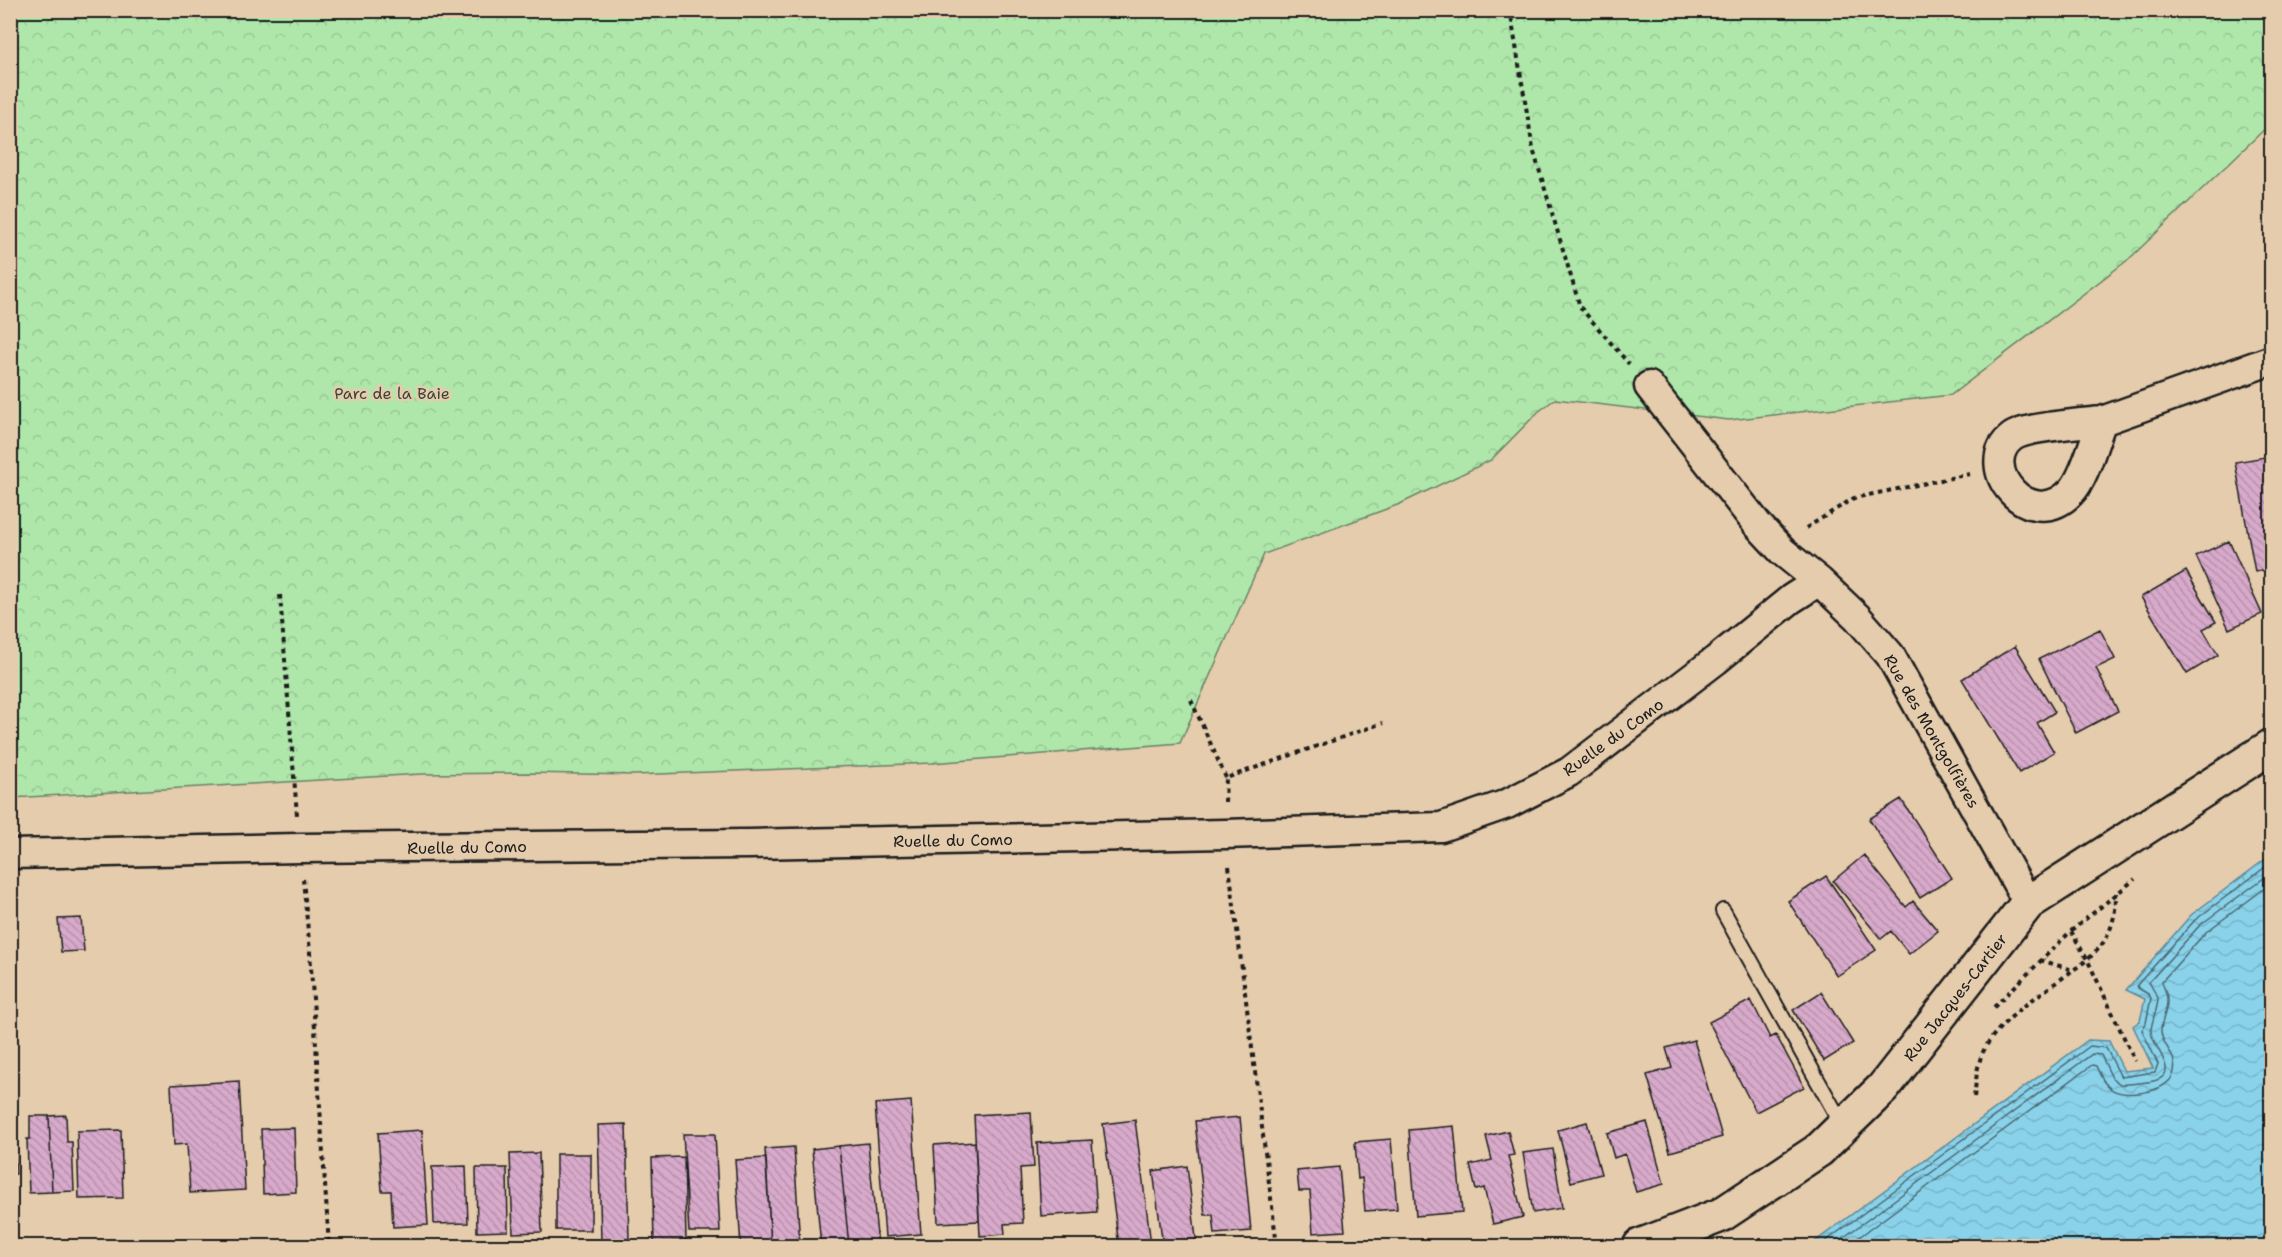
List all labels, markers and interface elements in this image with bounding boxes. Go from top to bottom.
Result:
park label: Parc de la Baie [334,383,450,404]
street label: Rue des Montgolfières [1879,651,1984,812]
street label: Ruelle du Como [1559,694,1668,781]
street label: Ruelle du Como [893,829,1013,852]
street label: Ruelle du Como [407,836,527,859]
street label: Rue Jacques-Cartier [1899,929,2012,1065]

